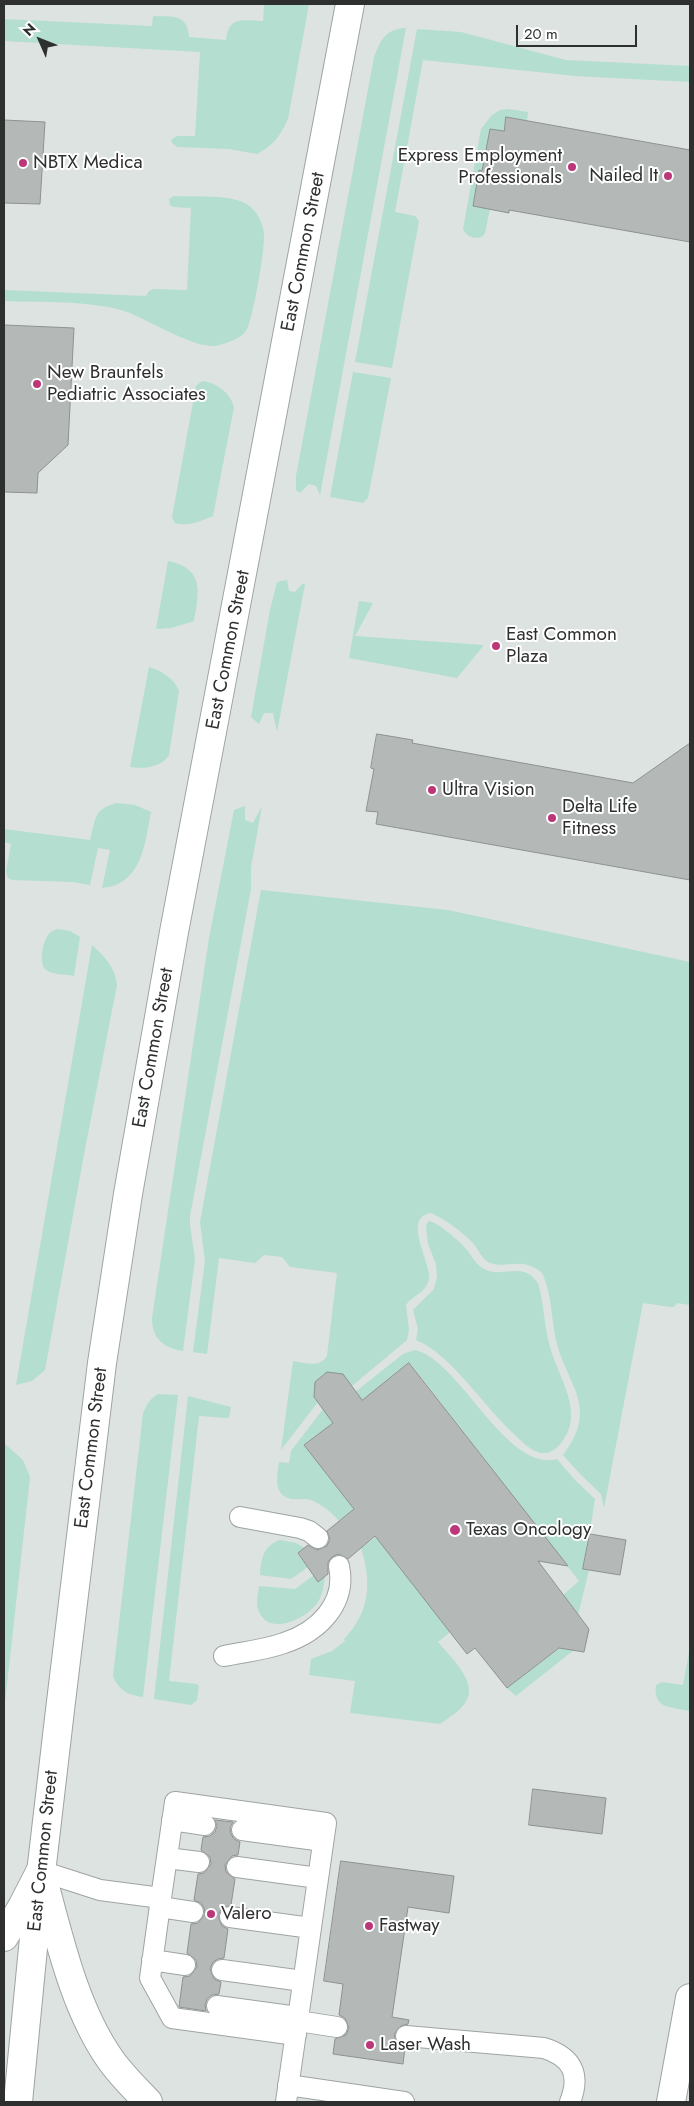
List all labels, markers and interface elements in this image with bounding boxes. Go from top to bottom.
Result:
north arrow [15,15,65,65]
scale bar [519,15,640,47]
text: N [18,19,40,41]
text: 20 m [524,23,558,45]
place label: Express Employment Professionals [398,145,562,189]
place label: NBTX Medica [33,152,143,174]
marker: NBTX Medica [17,157,29,169]
marker: Express Employment Professionals [566,161,578,173]
place label: Nailed It [589,165,658,187]
street label: East Common Street [277,170,331,334]
marker: Nailed It [662,170,674,182]
place label: New Braunfels Pediatric Associates [47,362,206,406]
marker: New Braunfels Pediatric Associates [31,378,43,390]
street label: East Common Street [202,568,256,732]
place label: East Common Plaza [506,624,617,668]
marker: East Common Plaza [490,640,502,652]
place label: Ultra Vision [442,779,535,801]
marker: Ultra Vision [426,784,438,796]
place label: Delta Life Fitness [562,796,637,840]
marker: Delta Life Fitness [546,812,558,824]
street label: East Common Street [129,966,179,1130]
street label: East Common Street [71,1366,113,1530]
place label: Texas Oncology [466,1519,591,1541]
marker: Texas Oncology [448,1523,462,1537]
street label: East Common Street [24,1769,64,1933]
place label: Valero [221,1903,272,1925]
marker: Valero [205,1908,217,1920]
place label: Fastway [379,1915,440,1937]
marker: Fastway [363,1920,375,1932]
place label: Laser Wash [380,2034,471,2056]
marker: Laser Wash [364,2039,376,2051]

